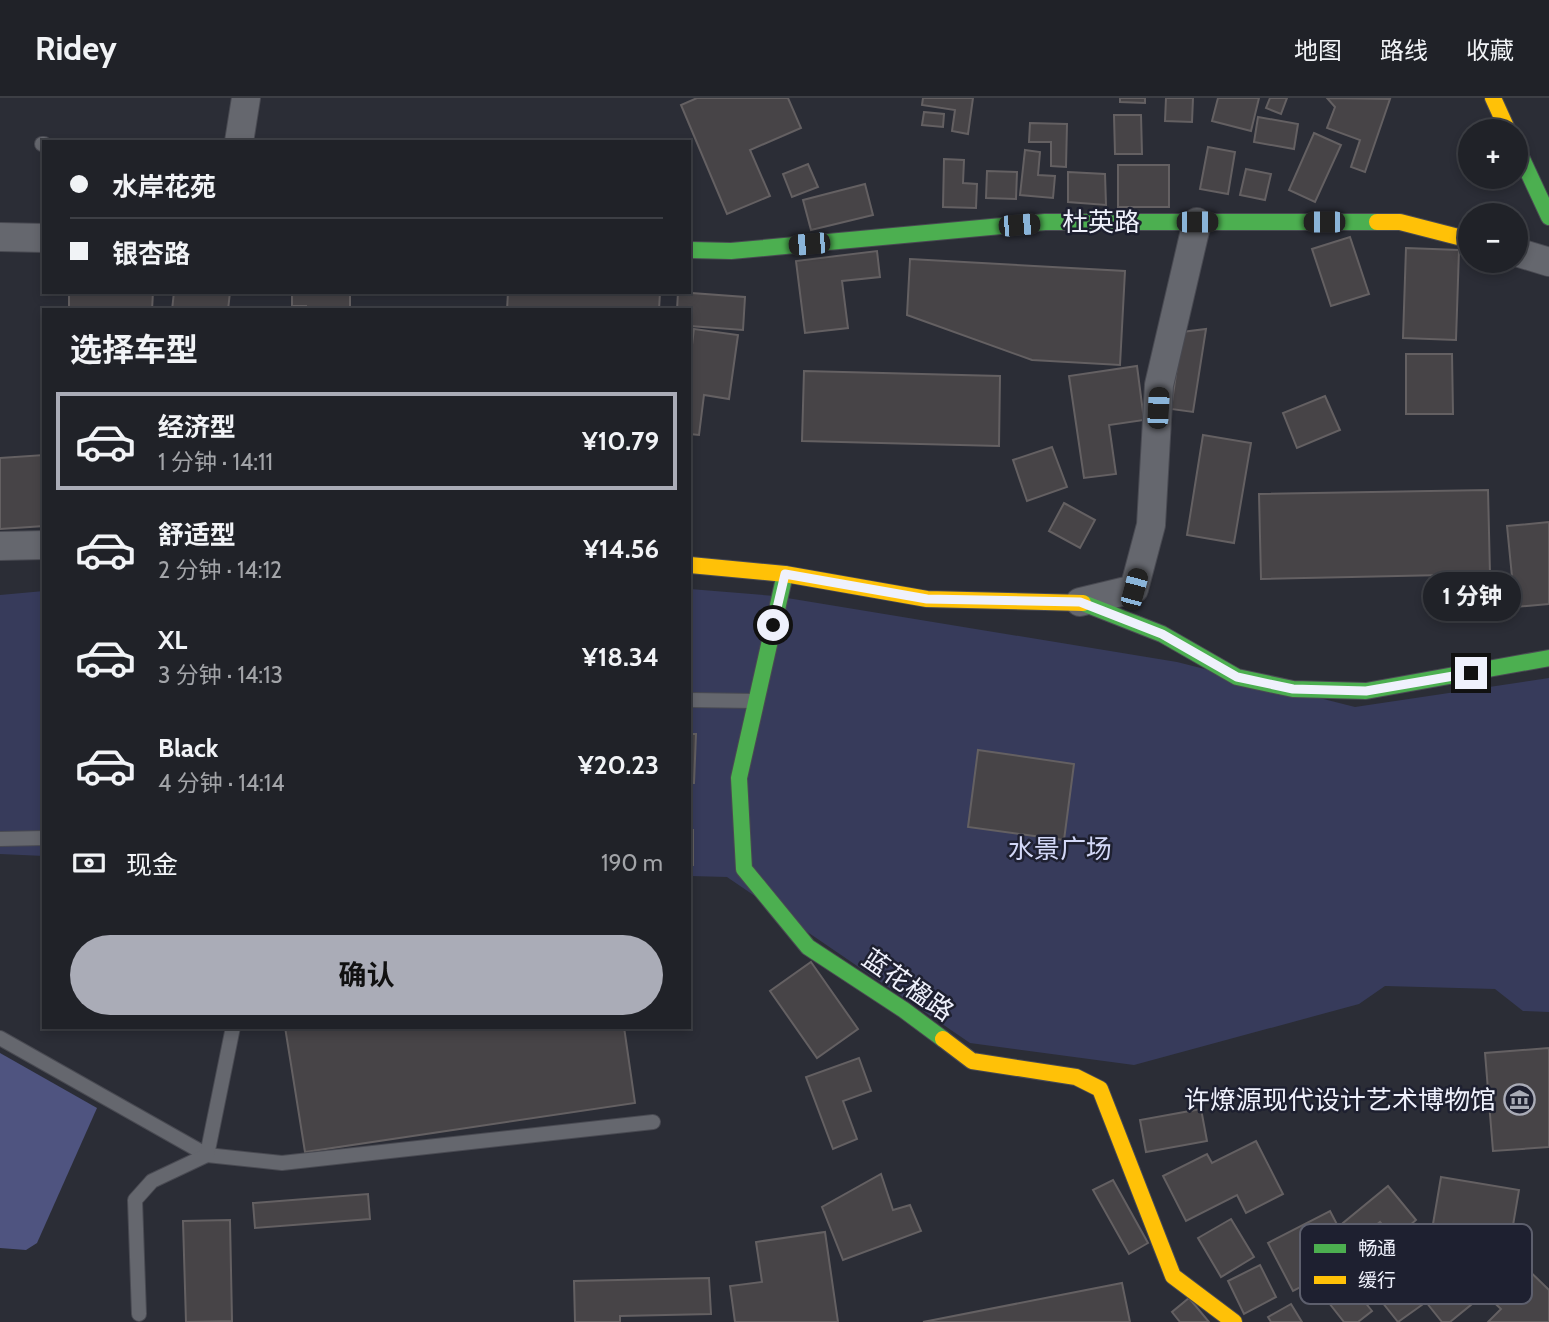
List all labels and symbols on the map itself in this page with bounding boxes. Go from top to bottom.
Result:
street label: 杜英路 [1062,206,1140,238]
car [1177,212,1219,233]
car [1304,212,1346,233]
car [998,213,1041,237]
car [788,232,831,256]
car [1147,386,1170,430]
car [1119,566,1150,612]
callout: 1 分钟 [1422,572,1520,620]
route start [757,609,789,641]
route end [1455,657,1487,689]
park label: 水景广场 [1008,833,1112,865]
street label: 蓝花楹路 [856,942,960,1028]
museum icon: 许燎源现代设计艺术博物馆 [1502,1083,1536,1117]
place label: 许燎源现代设计艺术博物馆 [1184,1084,1496,1116]
legend [1300,1224,1532,1304]
text: 畅通 [1358,1237,1396,1260]
text: 缓行 [1358,1269,1396,1292]

